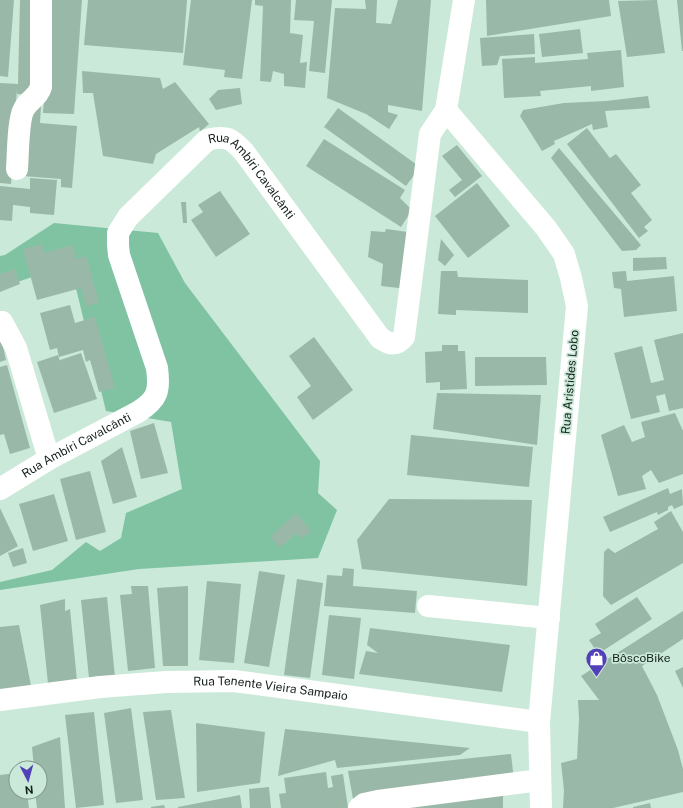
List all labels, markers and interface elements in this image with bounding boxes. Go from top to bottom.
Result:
street label: Rua Ambíri Cavalcânti [207,131,298,222]
street label: Rua Aristides Lobo [558,329,582,435]
street label: Rua Ambíri Cavalcânti [19,410,133,481]
shop icon: BôscoBike [583,645,609,678]
place label: BôscoBike [612,651,671,665]
street label: Rua Tenente Vieira Sampaio [193,674,349,703]
north arrow [8,760,48,800]
text: N [24,784,34,796]

